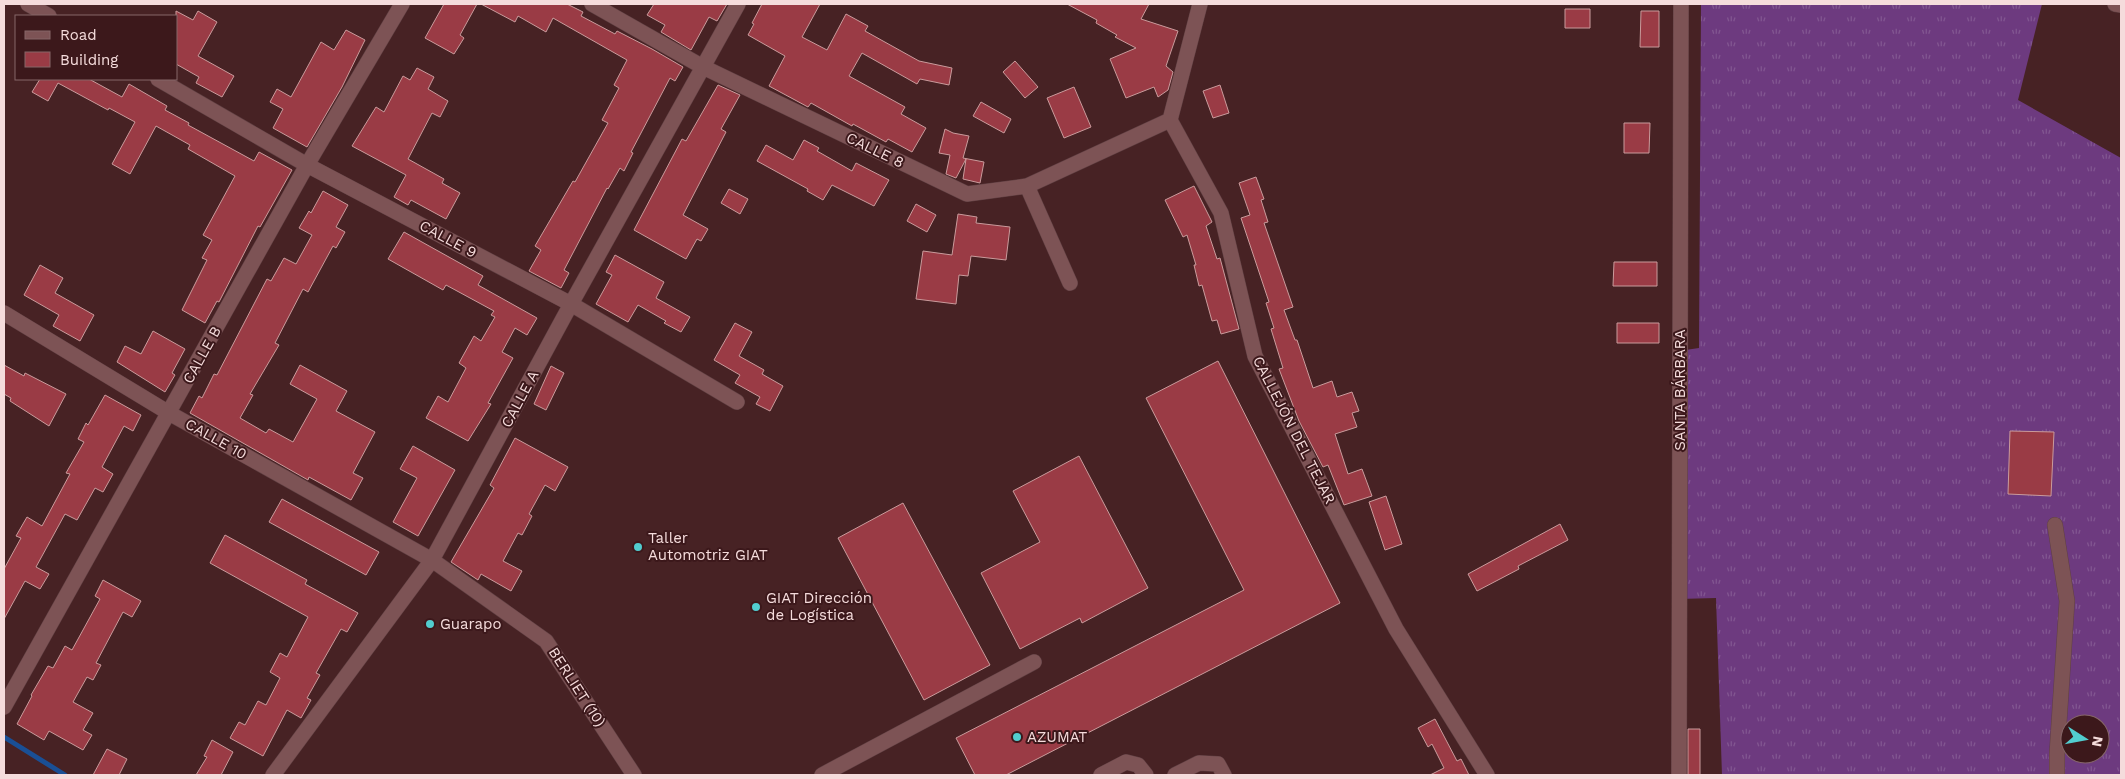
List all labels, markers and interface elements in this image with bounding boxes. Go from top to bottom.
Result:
legend [15,15,178,80]
text: Road [60,26,97,44]
text: Building [60,51,118,69]
street label: CALLE 8 [843,128,907,172]
street label: CALLE 9 [416,216,480,262]
street label: CALLE B [179,323,225,387]
street label: SANTA BÁRBARA [1671,329,1689,451]
street label: CALLEJÓN DEL TEJAR [1249,353,1340,507]
street label: CALLE A [497,367,543,431]
street label: CALLE 10 [182,415,250,463]
place label: Taller Automotriz GIAT [648,529,768,564]
marker: Taller Automotriz GIAT [632,541,644,553]
place label: GIAT Dirección de Logística [766,589,872,624]
marker: GIAT Dirección de Logística [750,601,762,613]
place label: Guarapo [440,615,501,633]
marker: Guarapo [424,618,436,630]
street label: BERLIET (10) [545,644,609,730]
north arrow [2060,714,2110,764]
place label: AZUMAT [1027,728,1087,746]
marker: AZUMAT [1011,731,1023,743]
text: N [2089,735,2107,748]

